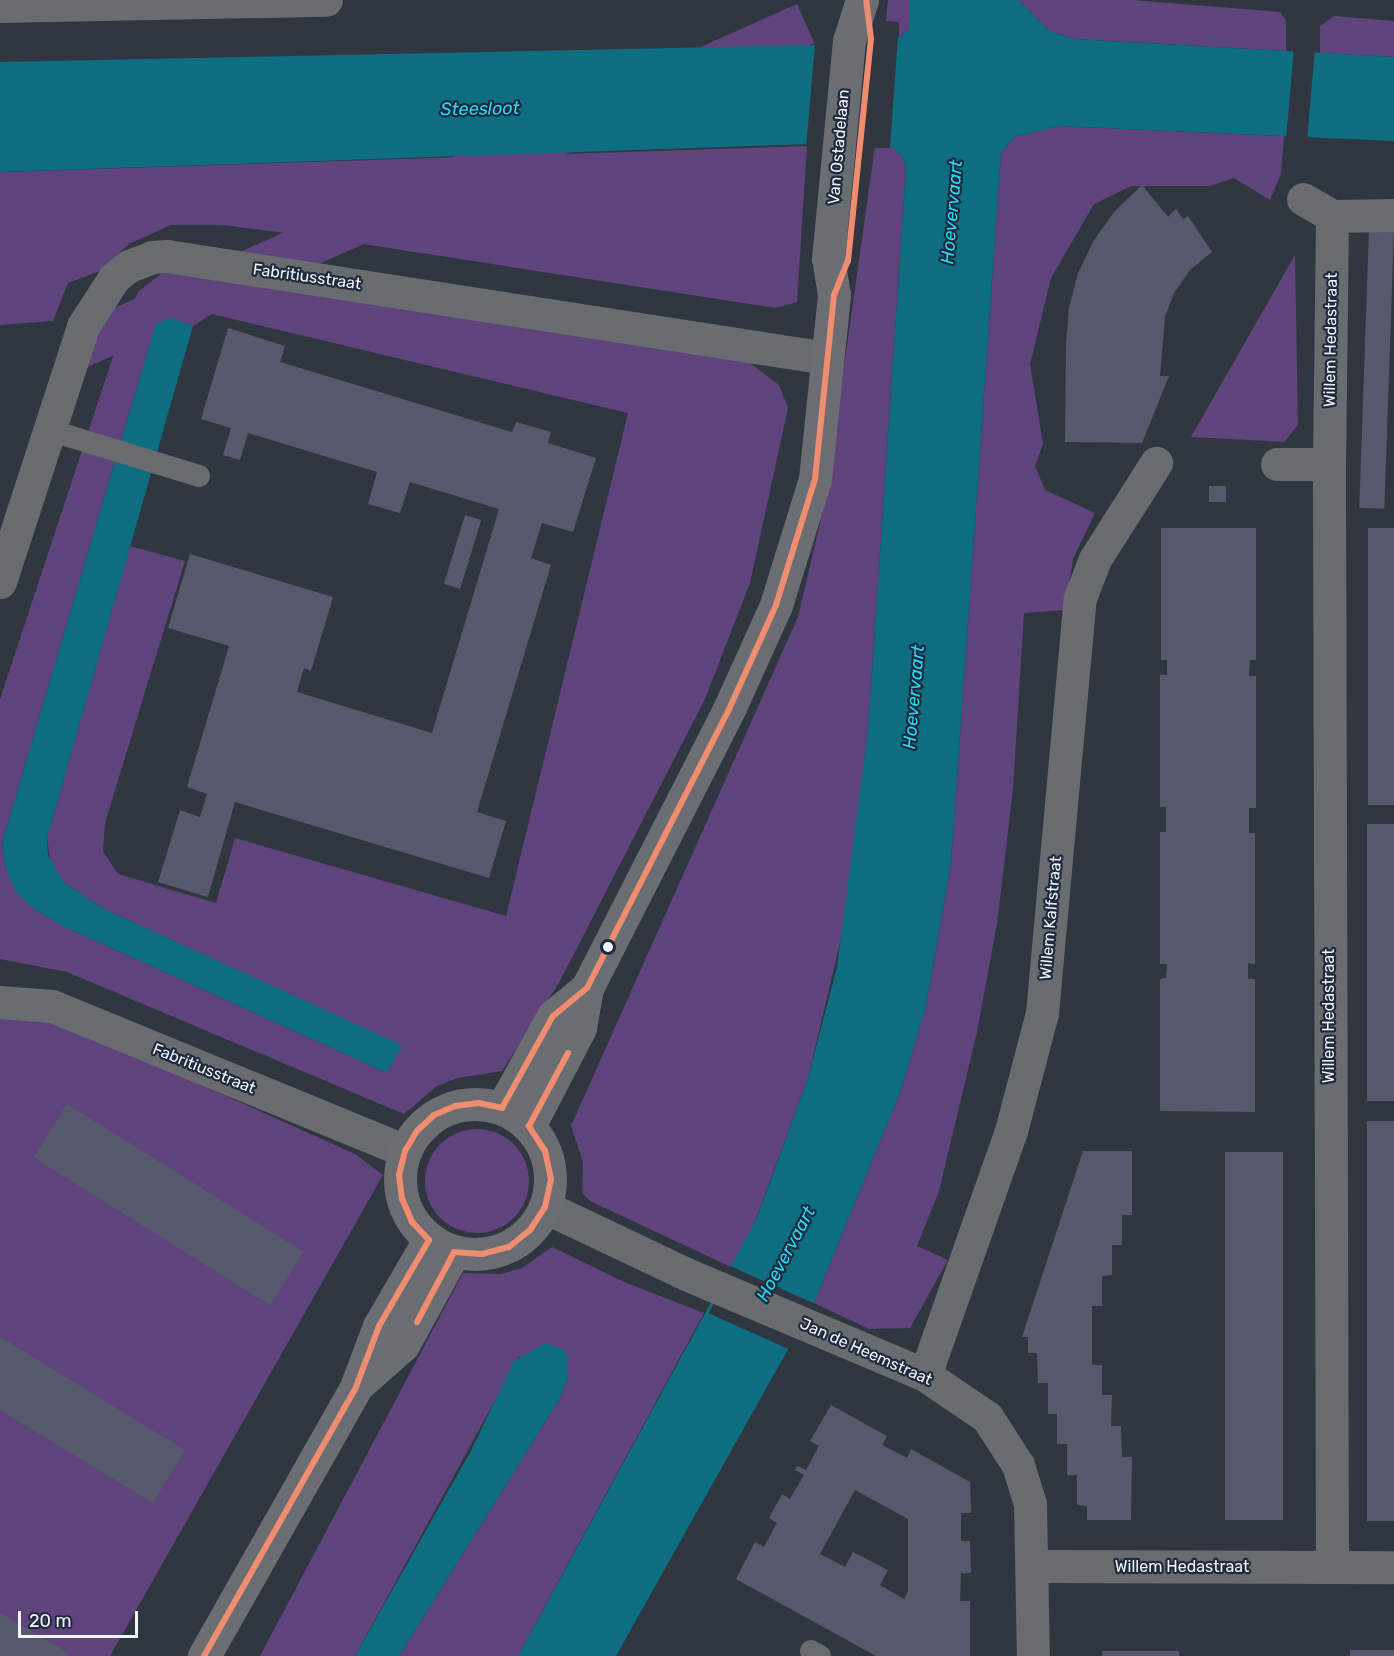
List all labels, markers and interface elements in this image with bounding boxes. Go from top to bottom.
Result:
street label: Van Ostadelaan [824,88,854,206]
water label: Steesloot [440,98,520,120]
water label: Hoevervaart [937,159,967,265]
street label: Fabritiusstraat [252,260,362,294]
street label: Willem Hedastraat [1320,273,1342,407]
water label: Hoevervaart [899,644,929,750]
street label: Willem Kalfstraat [1036,855,1066,981]
unlabelled marker [602,941,614,953]
street label: Willem Hedastraat [1319,949,1339,1083]
street label: Fabritiusstraat [150,1040,258,1098]
water label: Hoevervaart [752,1203,820,1305]
street label: Jan de Heemstraat [797,1314,935,1390]
street label: Willem Hedastraat [1115,1557,1249,1577]
scale bar [21,1599,141,1637]
text: 20 m [29,1610,71,1632]

